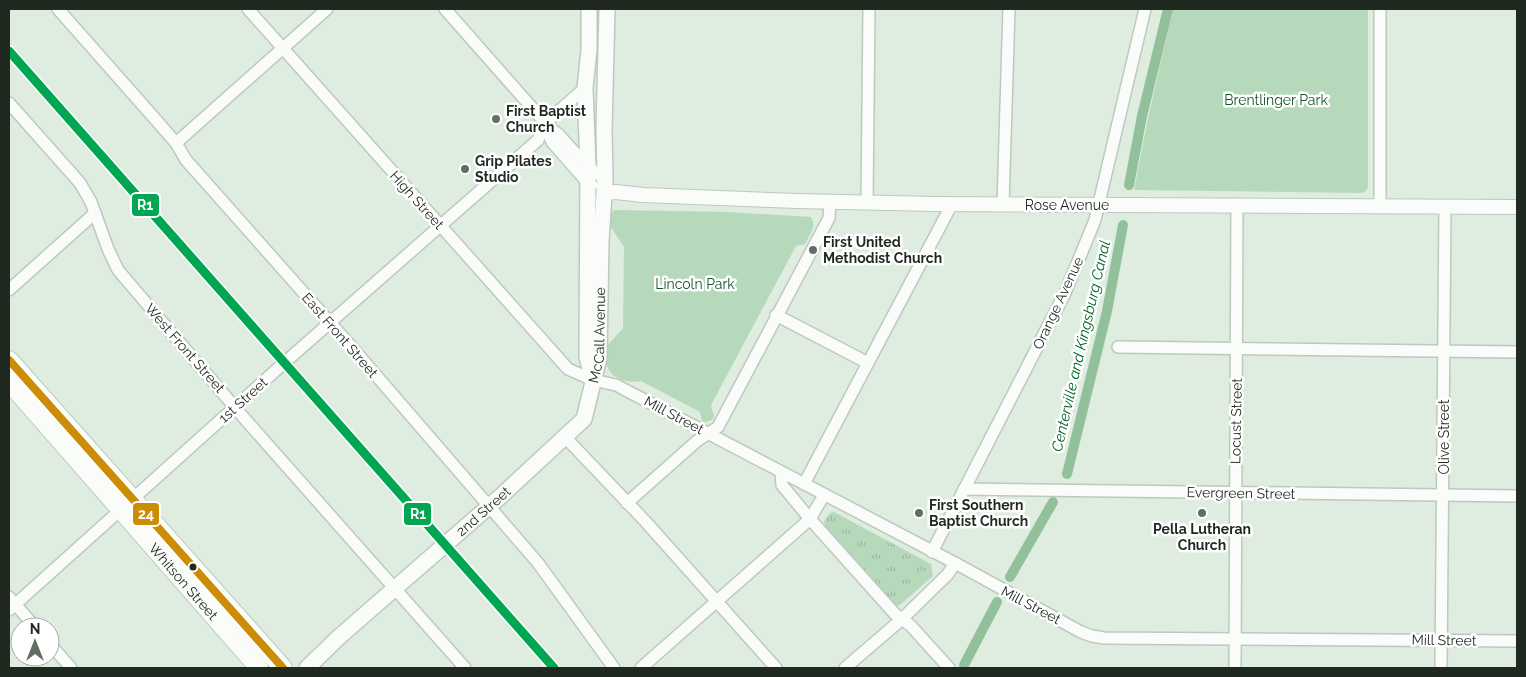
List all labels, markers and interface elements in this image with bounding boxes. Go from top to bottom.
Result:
park label: Brentlinger Park [1224,92,1328,108]
place label: First Baptist Church [506,103,587,135]
marker: First Baptist Church [490,113,502,125]
place label: Grip Pilates Studio [475,153,552,185]
marker: Grip Pilates Studio [459,163,471,175]
street label: High Street [387,168,447,233]
line badge: R1 [131,193,160,217]
text: R1 [137,197,153,213]
street label: Rose Avenue [1025,197,1109,213]
place label: First United Methodist Church [823,234,942,266]
water label: Centerville and Kingsburg Canal [1048,239,1114,453]
marker: First United Methodist Church [807,244,819,256]
street label: Orange Avenue [1030,254,1086,352]
park label: Lincoln Park [655,276,735,292]
street label: McCall Avenue [585,287,608,385]
street label: East Front Street [299,289,381,381]
street label: West Front Street [142,300,228,396]
street label: 1st Street [215,374,271,426]
street label: Locust Street [1227,377,1245,464]
street label: Mill Street [642,393,707,437]
street label: Olive Street [1436,399,1452,475]
street label: 2nd Street [453,483,514,539]
street label: Evergreen Street [1187,484,1296,502]
place label: First Southern Baptist Church [929,497,1028,529]
line badge: 24 [132,502,160,526]
line badge: R1 [403,502,432,526]
text: 24 [138,506,154,522]
text: R1 [410,506,426,522]
marker: First Southern Baptist Church [913,507,925,519]
marker: Pella Lutheran Church [1196,507,1208,519]
place label: Pella Lutheran Church [1153,521,1251,553]
street label: Whitson Street [146,540,221,623]
unlabelled marker [188,562,198,572]
street label: Mill Street [999,583,1064,627]
north arrow [10,617,60,667]
text: N [30,621,40,637]
street label: Mill Street [1411,631,1477,649]

